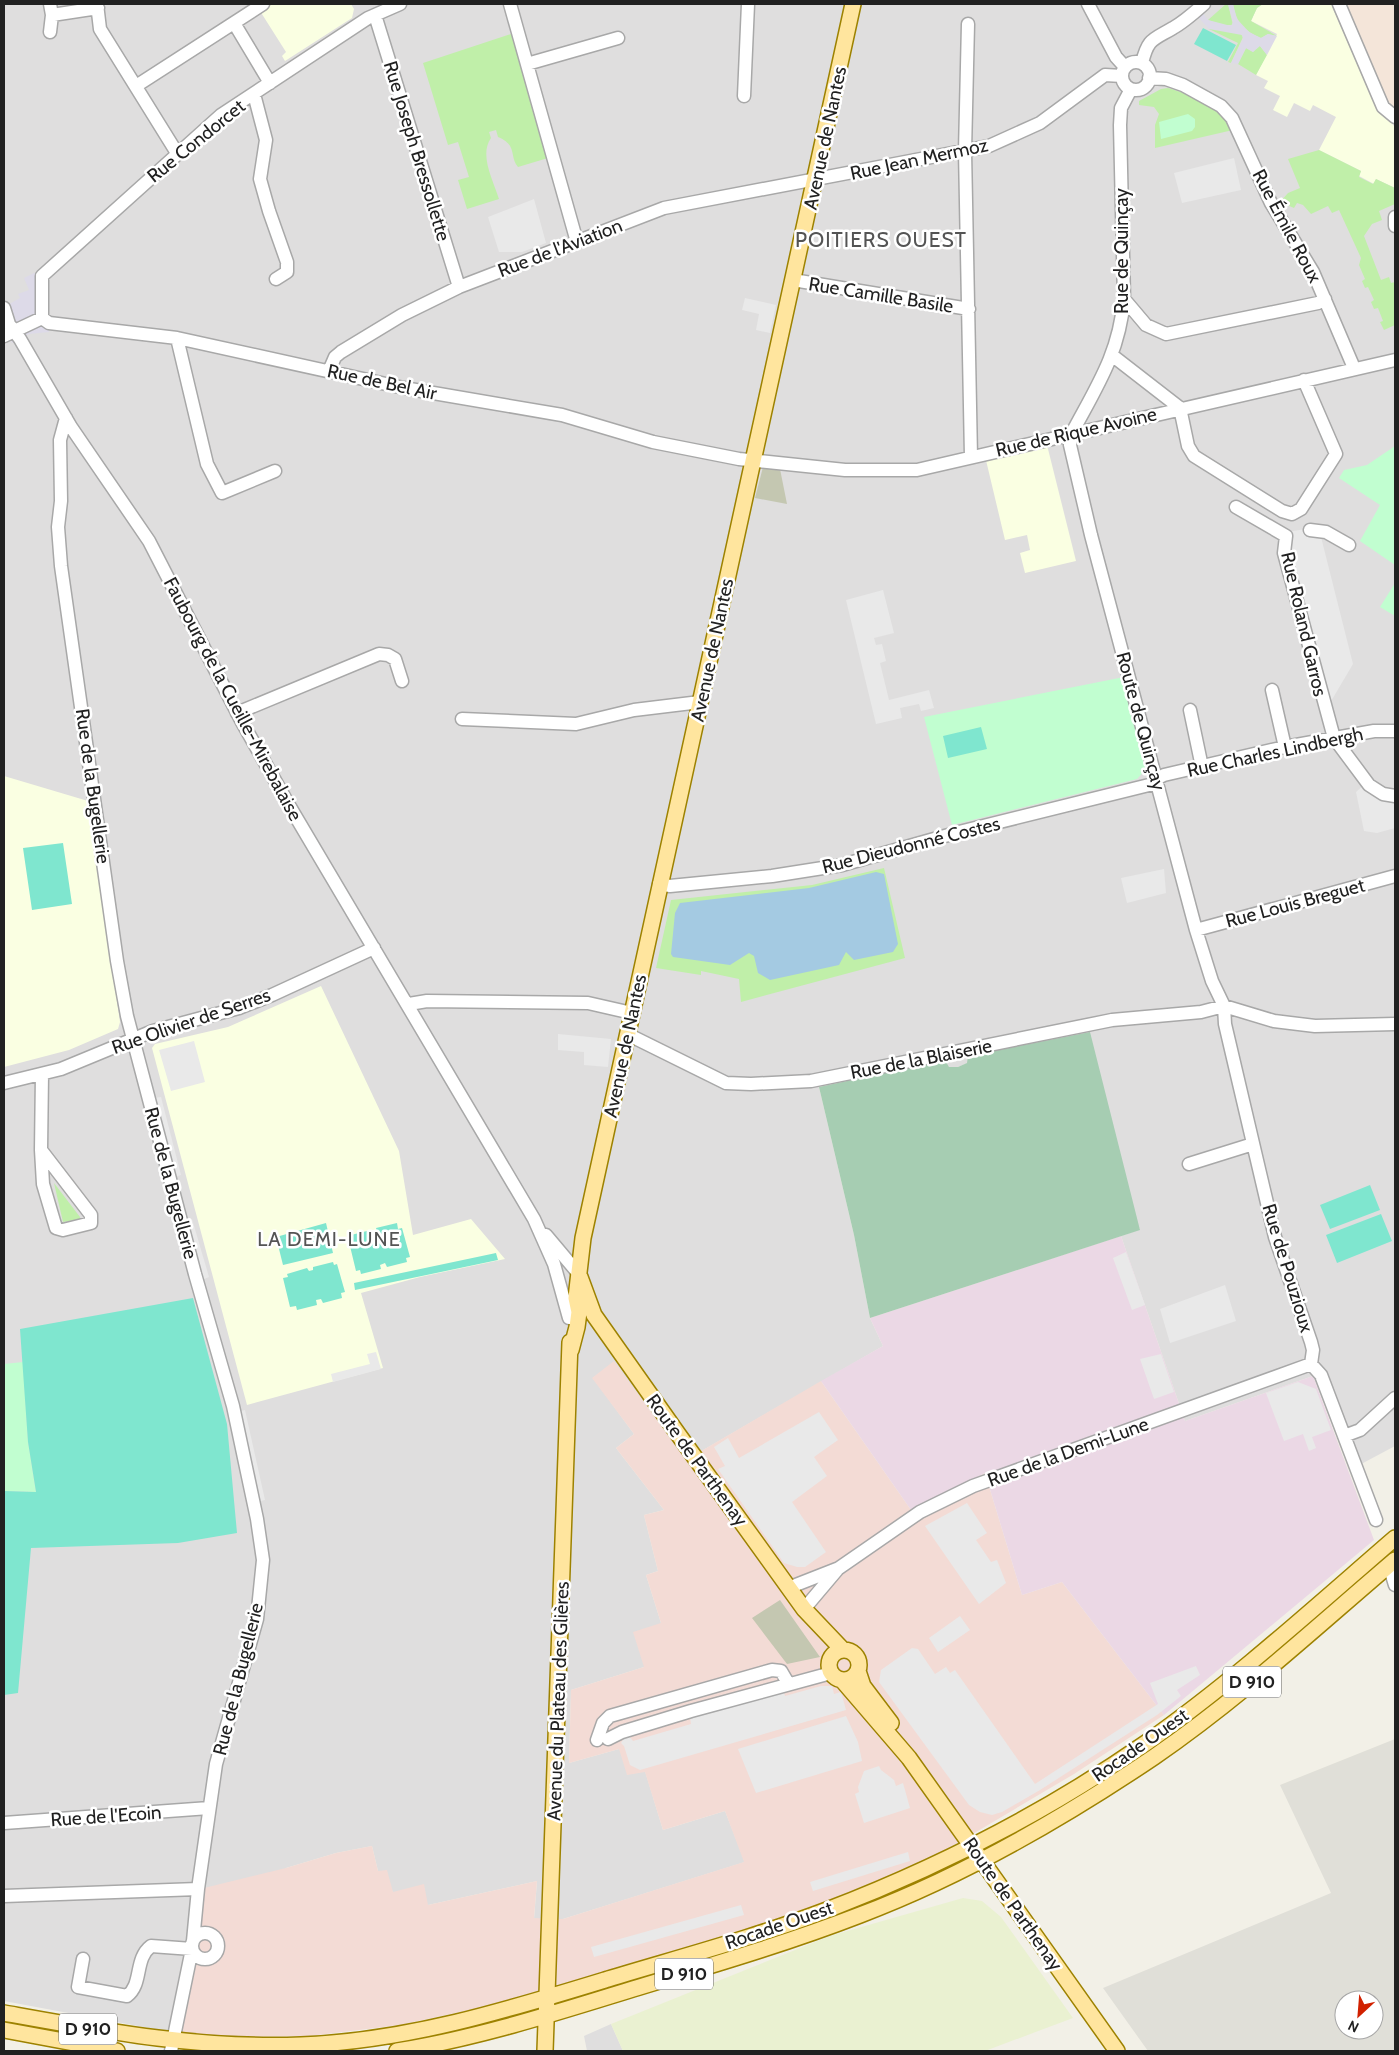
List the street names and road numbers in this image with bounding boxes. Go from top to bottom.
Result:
street label: Rue Joseph Bressollette [379,58,455,244]
street label: Avenue de Nantes [799,64,851,212]
street label: Rue Condorcet [142,94,250,187]
street label: Rue Jean Mermoz [848,133,990,185]
street label: Rue Émile Roux [1247,165,1327,287]
street label: Rue de Quinçay [1110,188,1133,314]
street label: Rue de l'Aviation [495,214,625,282]
street label: Rue Camille Basile [807,272,955,318]
street label: Rue de Bel Air [325,359,439,405]
street label: Rue de Rique Avoine [993,402,1159,462]
street label: Rue Roland Garros [1276,549,1332,699]
street label: Faubourg de la Cueille-Mirebalaise [159,573,307,825]
street label: Avenue de Nantes [686,576,738,724]
street label: Route de Quinçay [1111,649,1171,793]
street label: Rue de la Bugellerie [71,707,115,865]
street label: Rue Charles Lindbergh [1185,722,1365,782]
street label: Rue Dieudonné Costes [820,812,1002,878]
street label: Rue Louis Breguet [1223,873,1368,933]
street label: Avenue de Nantes [599,972,651,1120]
street label: Rue Olivier de Serres [109,983,274,1059]
street label: Rue de la Blaiserie [848,1034,994,1084]
street label: Rue de la Bugellerie [140,1105,202,1262]
street label: Rue de Pouzioux [1258,1201,1318,1335]
street label: Route de Parthenay [641,1390,753,1531]
street label: Rue de la Demi-Lune [984,1412,1152,1492]
street label: Avenue du Plateau des Glières [542,1581,574,1821]
street label: Rue de la Bugellerie [208,1600,268,1758]
road number: D 910 [1223,1666,1281,1698]
street label: Rocade Ouest [1087,1703,1193,1787]
street label: Rue de l'Ecoin [50,1801,162,1831]
street label: Route de Parthenay [958,1833,1068,1975]
street label: Rocade Ouest [722,1896,836,1954]
road number: D 910 [655,1958,713,1990]
road number: D 910 [59,2014,117,2045]

